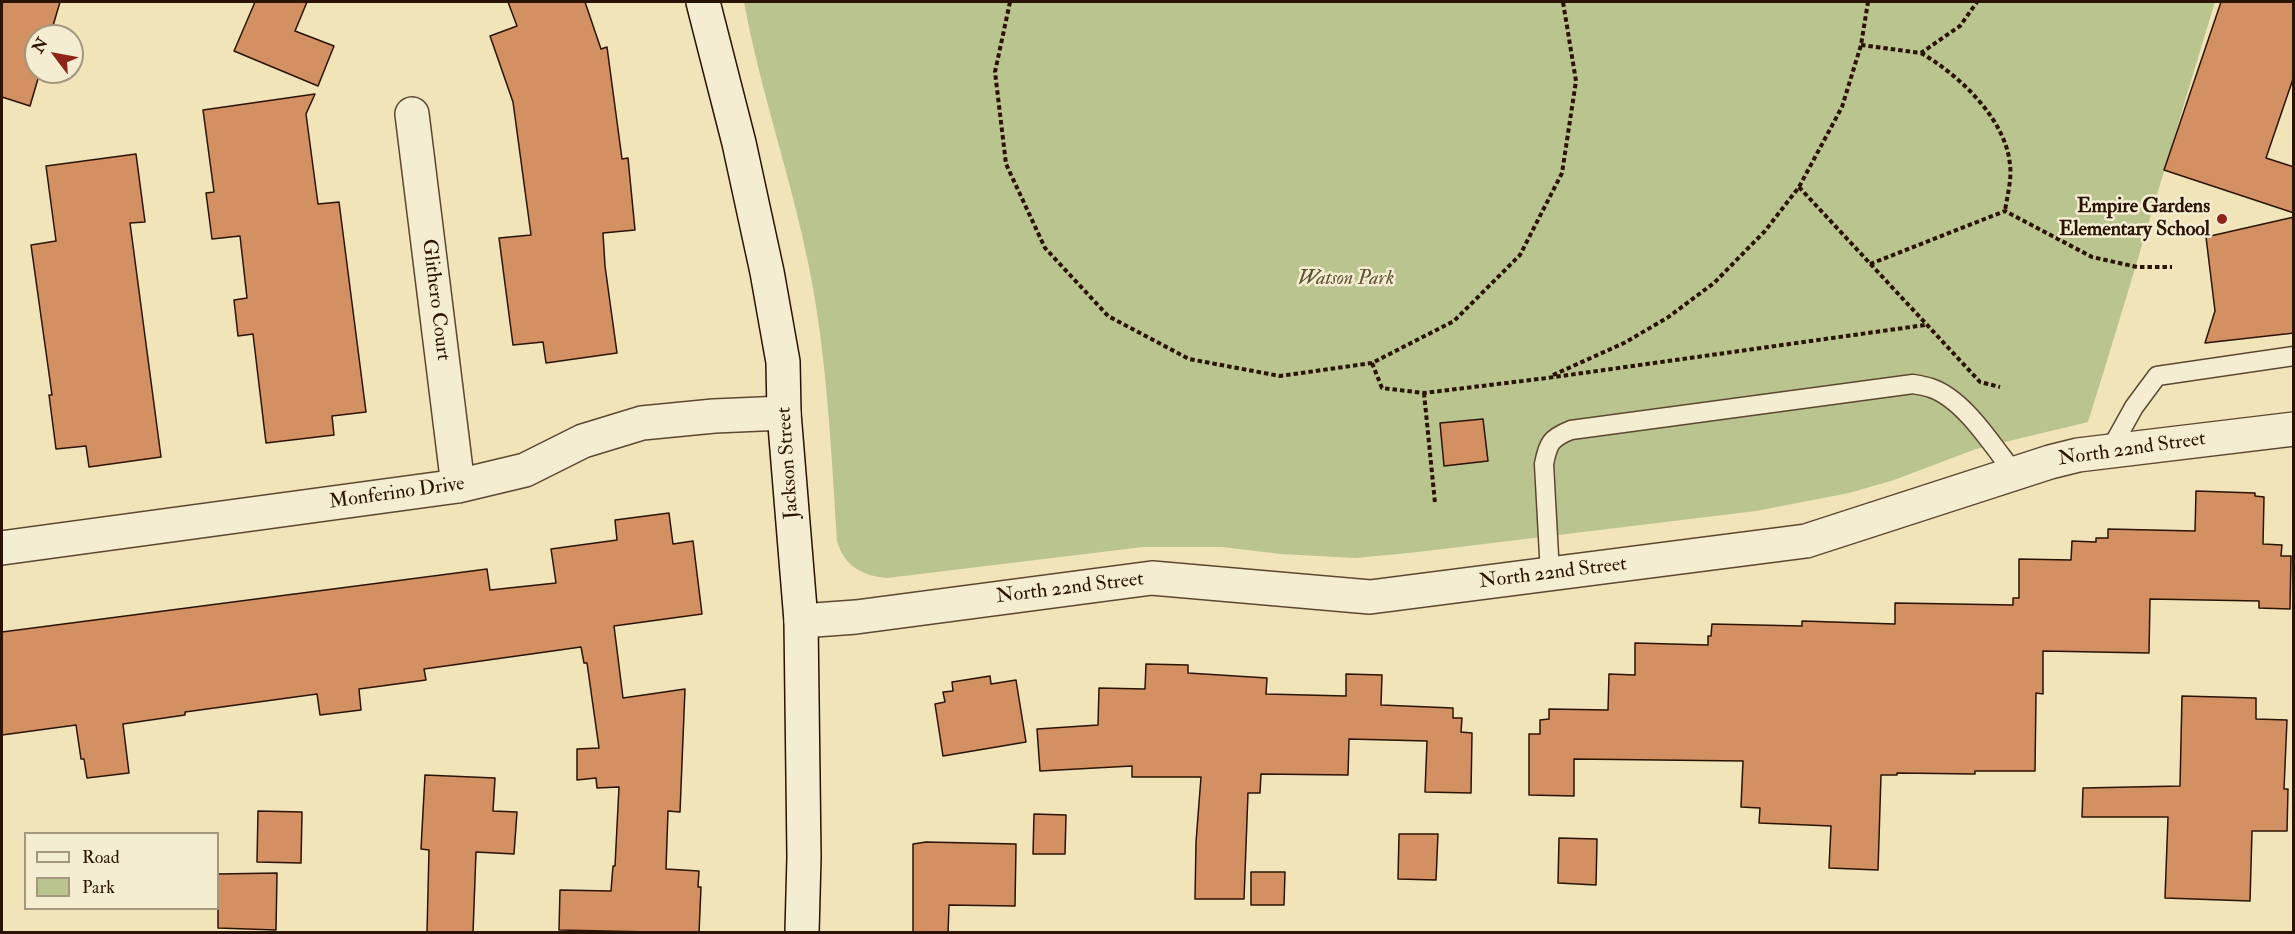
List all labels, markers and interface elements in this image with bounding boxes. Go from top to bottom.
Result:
north arrow [24,24,84,84]
text: N [28,34,53,57]
place label: Empire Gardens Elementary School [2059,196,2210,243]
marker: Empire Gardens Elementary School [2215,212,2229,226]
street label: Glithero Court [416,238,454,362]
park label: Watson Park [1298,268,1394,292]
street label: Jackson Street [773,406,805,520]
street label: North 22nd Street [2057,428,2207,472]
street label: Monferino Drive [328,473,466,515]
street label: North 22nd Street [1478,553,1628,595]
street label: North 22nd Street [995,568,1145,610]
legend [24,832,219,910]
text: Road [82,846,120,869]
text: Park [82,876,115,899]

